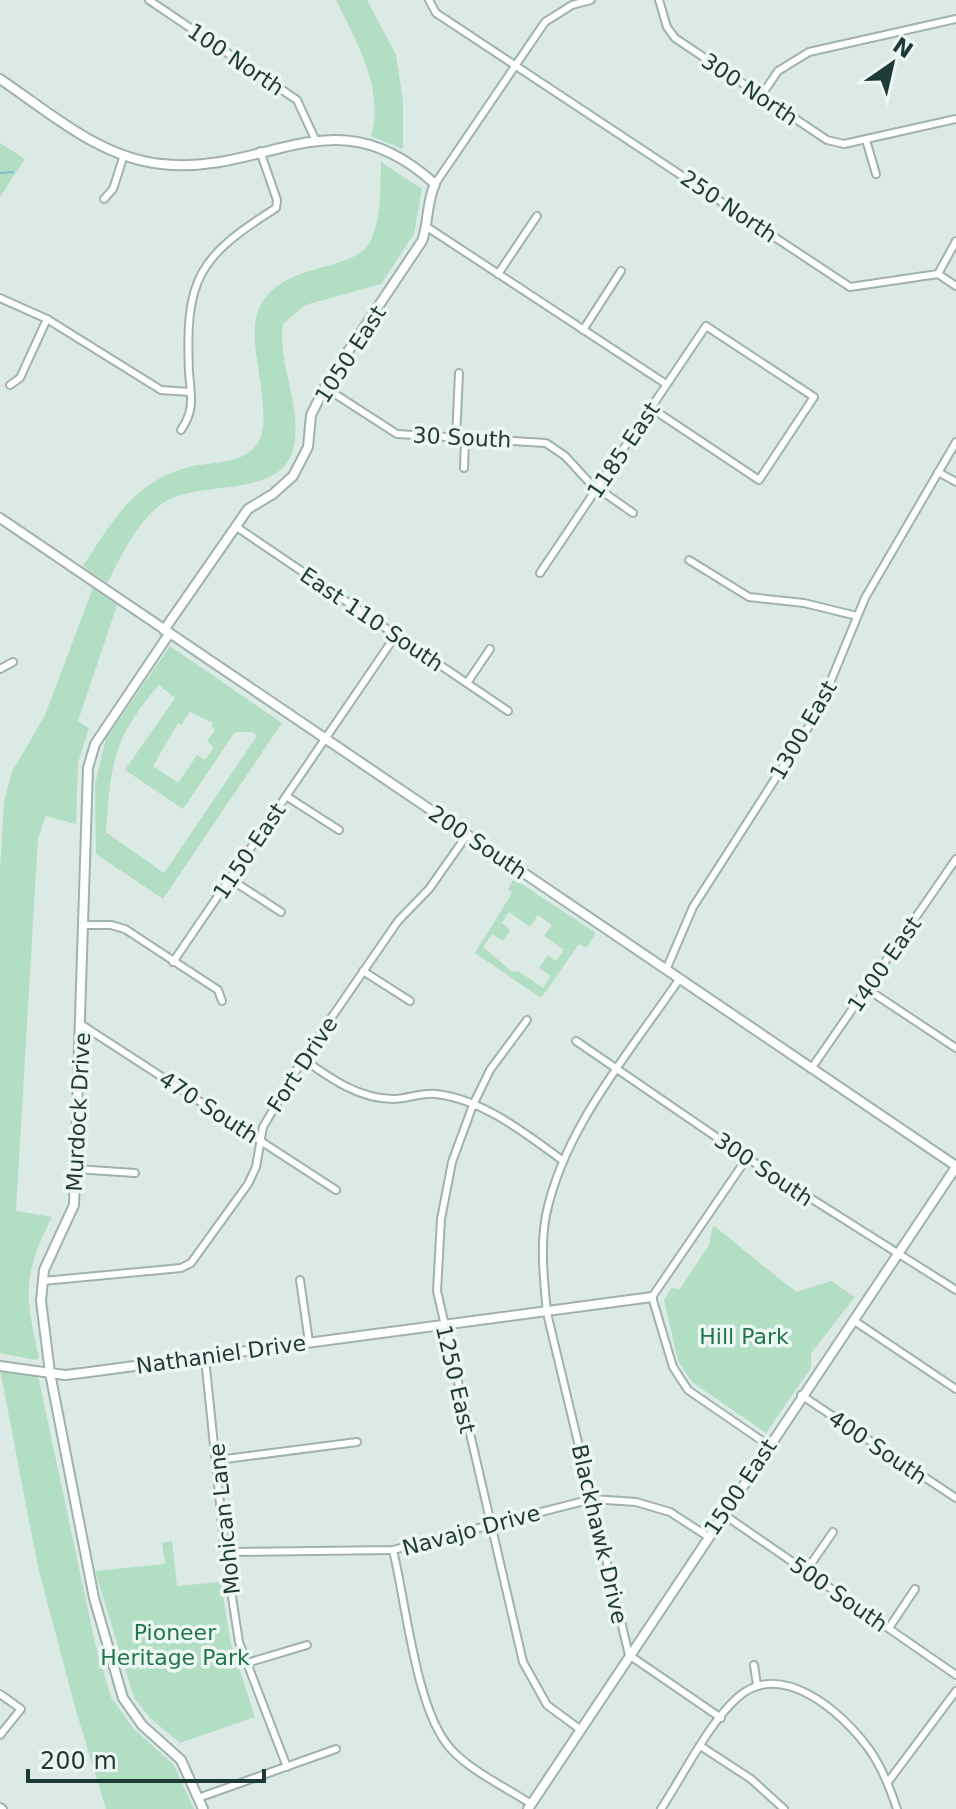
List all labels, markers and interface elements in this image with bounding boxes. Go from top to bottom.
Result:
street label: 100 North [183,18,289,101]
north arrow [852,24,932,104]
text: N [888,32,918,63]
street label: 300 North [697,48,803,131]
street label: 250 North [676,165,782,248]
street label: 1050 East [310,301,391,407]
street label: 1185 East [582,397,665,503]
street label: 30 South [412,422,512,453]
street label: East 110 South [295,562,448,677]
street label: 1300 East [765,676,842,784]
street label: 1150 East [208,798,291,904]
street label: 200 South [424,800,532,884]
street label: 1400 East [842,912,927,1017]
street label: Fort Drive [262,1012,342,1117]
street label: Murdock Drive [62,1032,95,1192]
street label: 470 South [155,1066,263,1149]
street label: 300 South [710,1127,818,1211]
street label: 1250 East [431,1322,480,1436]
park label: Hill Park [699,1324,789,1349]
street label: Nathaniel Drive [134,1330,308,1379]
street label: 400 South [824,1405,932,1489]
street label: 1500 East [699,1434,782,1540]
street label: Mohican Lane [204,1442,245,1596]
street label: Blackhawk Drive [567,1442,632,1626]
street label: Navajo Drive [399,1500,543,1561]
street label: 500 South [785,1552,892,1637]
park label: Pioneer Heritage Park [100,1620,250,1670]
scale bar [28,1733,264,1783]
text: 200 m [40,1747,117,1775]

